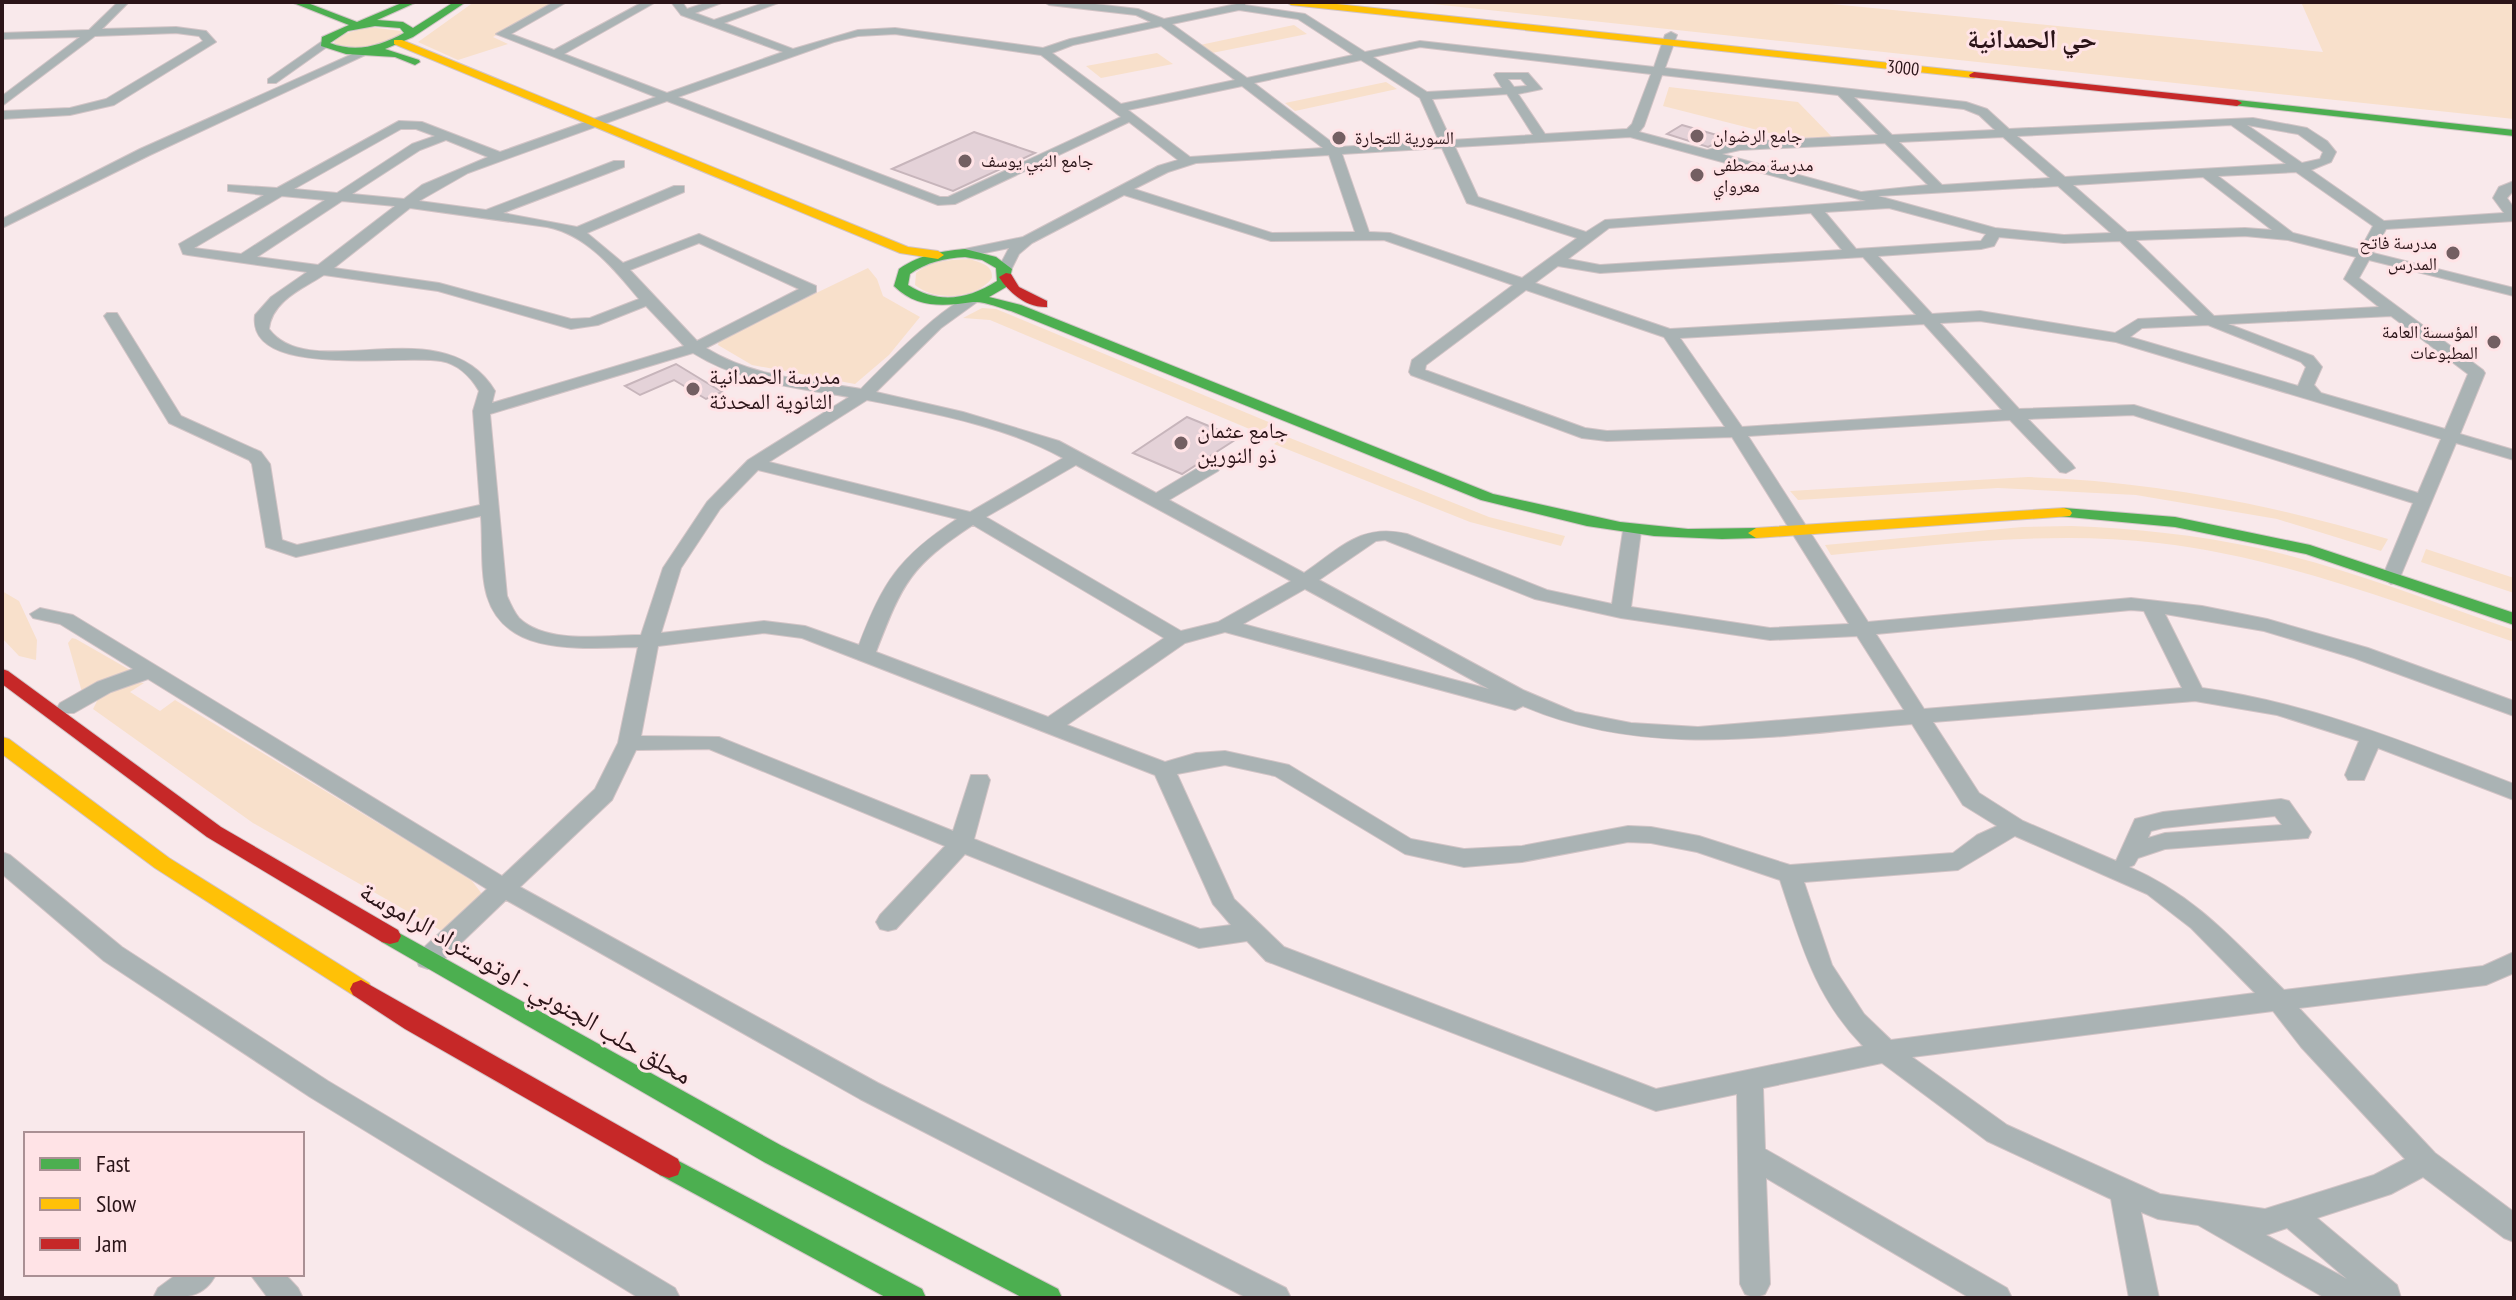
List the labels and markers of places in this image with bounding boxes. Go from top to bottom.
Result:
place label: جامع الرضوان [1713,124,1802,148]
place label: السورية للتجارة [1355,126,1454,149]
marker: جامع الرضوان [1688,127,1706,145]
marker: السورية للتجارة [1330,129,1348,147]
place label: جامع النبي يوسف [981,149,1094,176]
marker: جامع النبي يوسف [956,152,974,170]
place label: مدرسة مصطفى معرواي [1713,153,1813,201]
marker: مدرسة مصطفى معرواي [1688,166,1706,184]
place label: مدرسة فاتح المدرس [2359,231,2437,275]
marker: مدرسة فاتح المدرس [2444,244,2462,262]
place label: المؤسسة العامة المطبوعات [2382,320,2478,364]
marker: المؤسسة العامة المطبوعات [2485,333,2503,351]
place label: مدرسة الحمدانية الثانوية المحدثة [709,362,840,415]
marker: مدرسة الحمدانية الثانوية المحدثة [684,380,702,398]
place label: جامع عثمان ذو النورين [1197,416,1288,469]
marker: جامع عثمان ذو النورين [1172,434,1190,452]

